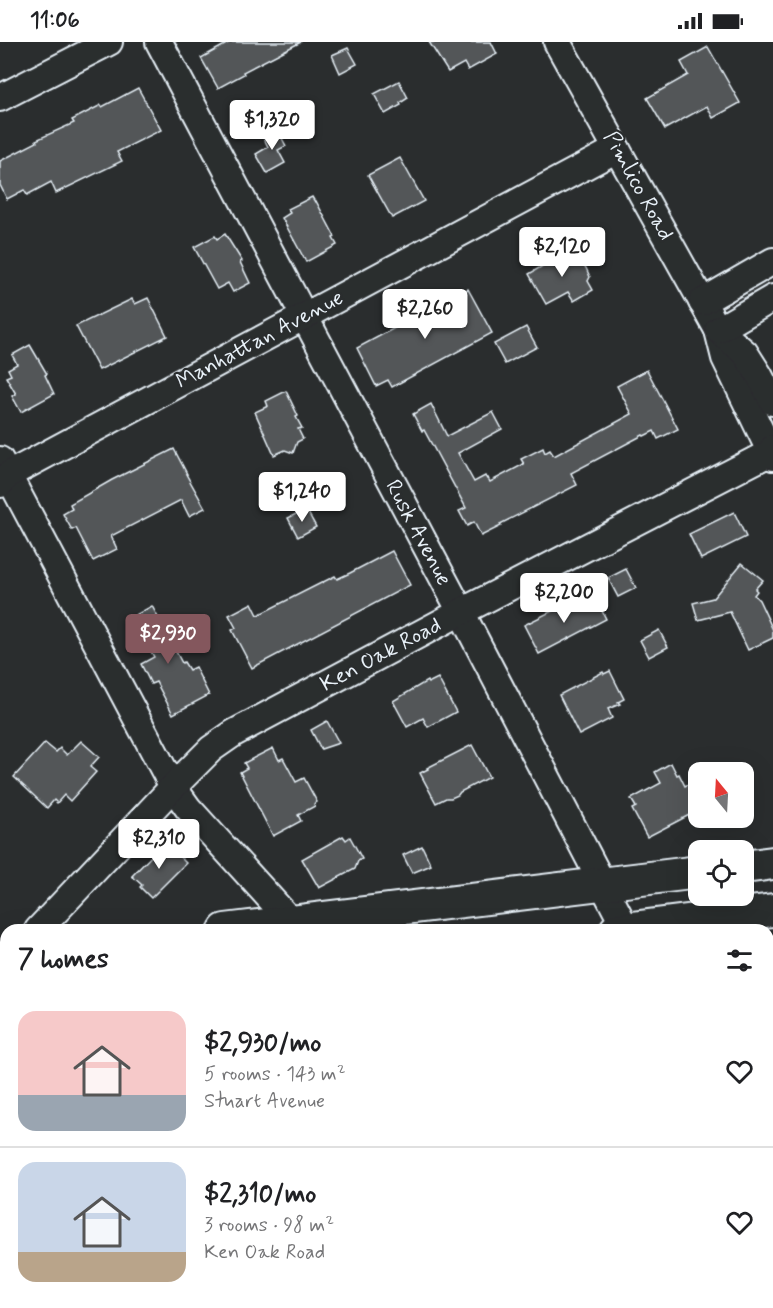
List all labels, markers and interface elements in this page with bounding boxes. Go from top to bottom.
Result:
text: 11:06 [30,7,80,35]
pin: $1,320 [223,100,321,151]
text: $1,320 [244,106,300,133]
street label: Pimlico Road [596,126,680,246]
pin: $2,120 [513,227,611,278]
text: $2,120 [533,233,591,260]
street label: Manhattan Avenue [171,284,349,396]
pin: $2,260 [376,289,474,340]
text: $2,260 [396,295,454,322]
pin: $1,240 [253,472,351,523]
street label: Rusk Avenue [378,475,458,591]
text: $1,240 [273,478,331,505]
pin: $2,200 [515,573,613,624]
text: $2,200 [534,579,594,606]
street label: Ken Oak Road [316,611,446,699]
pin: $2,930 [119,614,217,665]
text: $2,930 [139,620,197,647]
north arrow [688,762,754,828]
map controls [688,762,754,906]
pin: $2,310 [110,819,208,870]
text: $2,310 [132,825,186,852]
button: locate [688,840,754,906]
text: 7 homes [18,943,109,977]
icon: filters [723,944,756,977]
text: $2,930/mo [204,1027,321,1061]
icon: home [66,1035,138,1107]
icon: heart [723,1055,756,1088]
text: 5 rooms · 143 m² [204,1061,346,1088]
text: Stuart Avenue [204,1088,325,1115]
text: $2,310/mo [204,1178,316,1212]
icon: home [66,1186,138,1258]
icon: heart [723,1206,756,1239]
text: 3 rooms · 98 m² [204,1212,334,1239]
text: Ken Oak Road [204,1239,325,1266]

